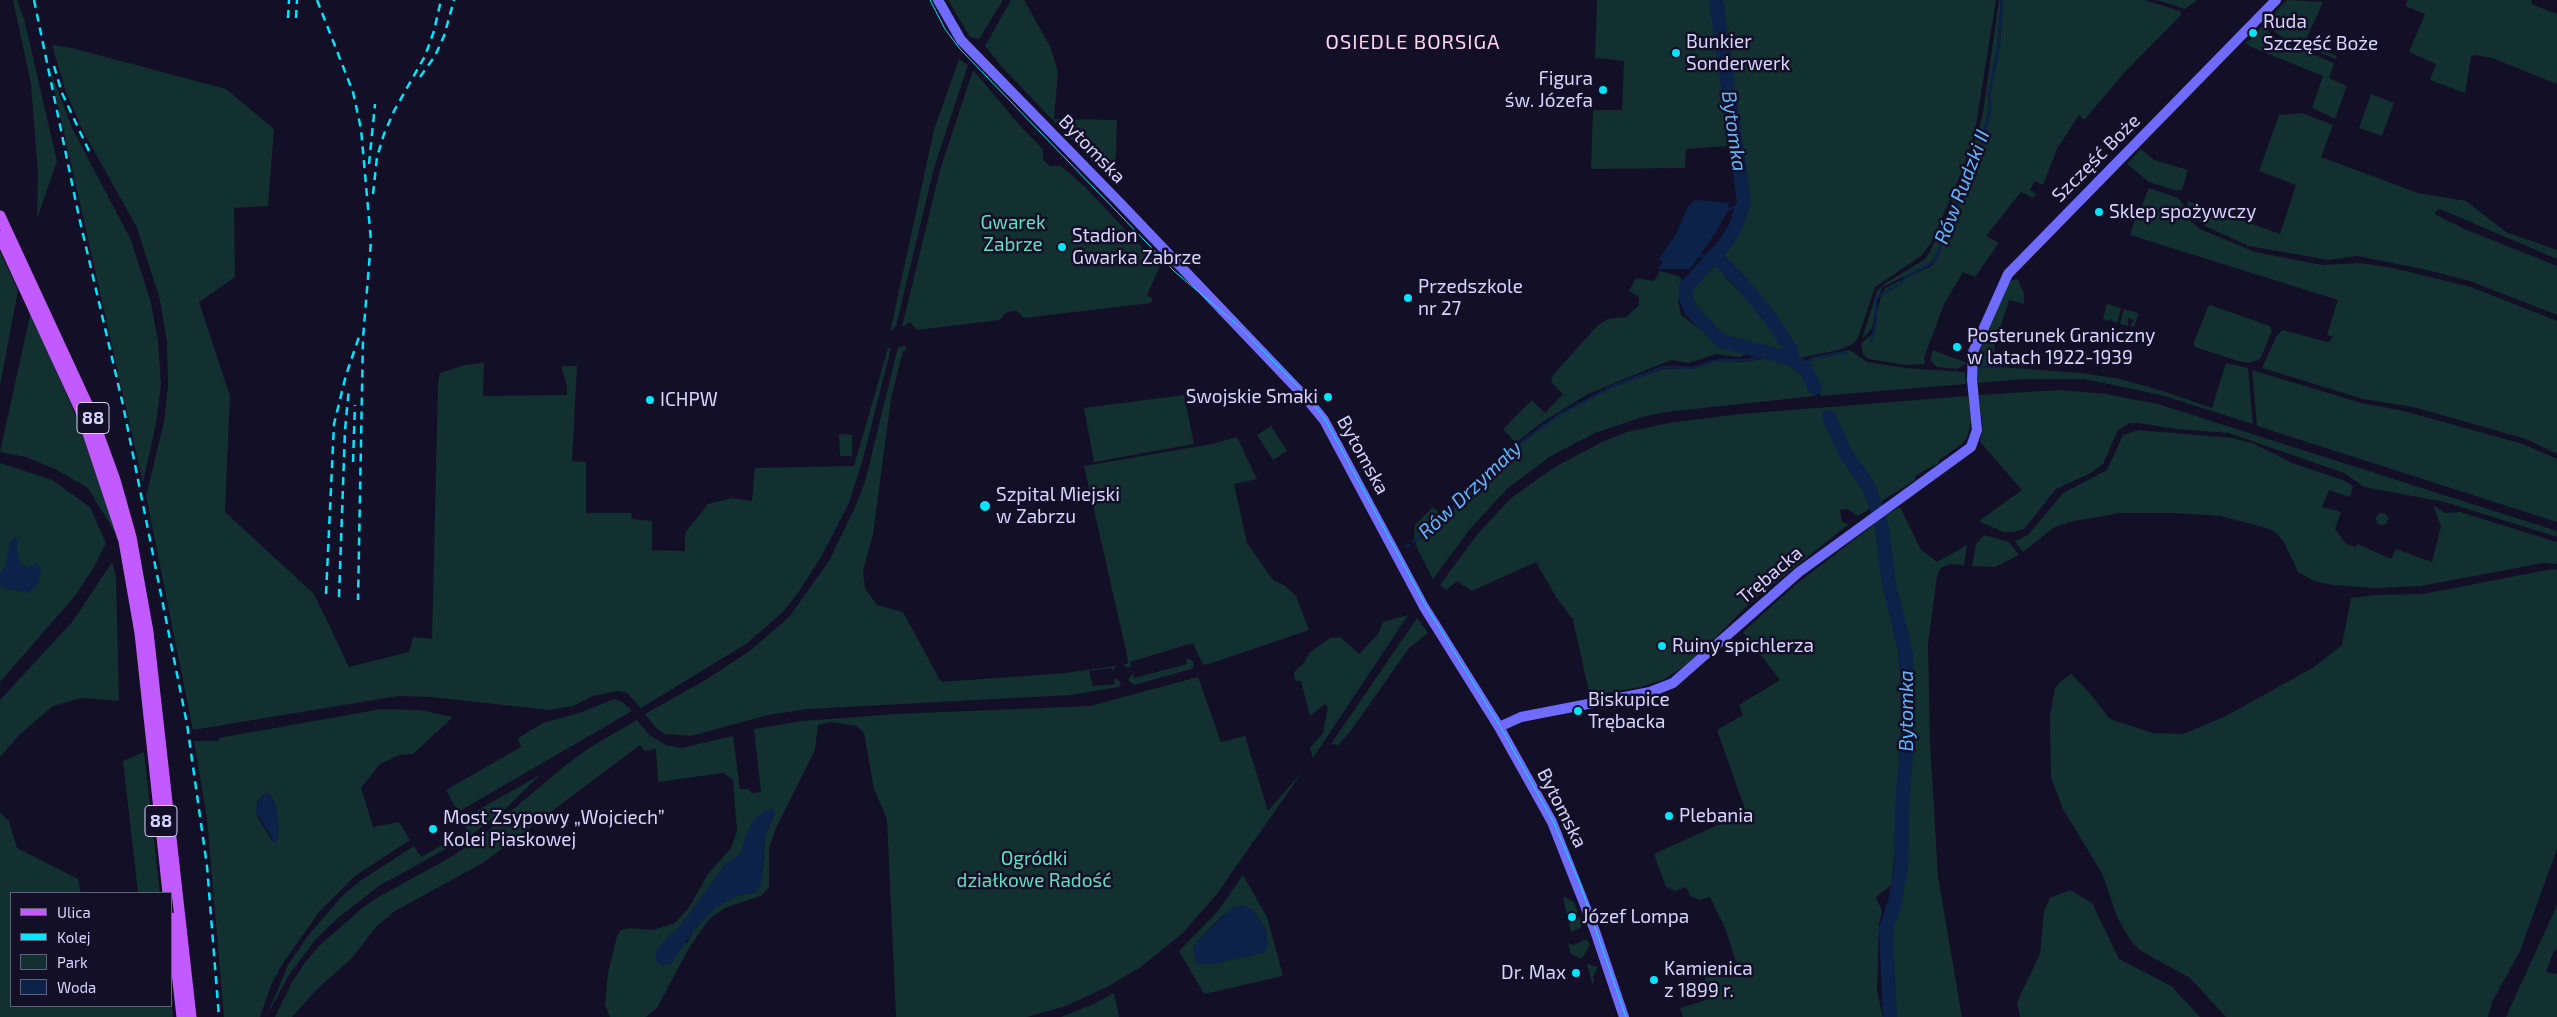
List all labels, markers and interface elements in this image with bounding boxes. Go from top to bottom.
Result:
place label: Ruda Szczęść Boże [2263,11,2378,55]
marker: Ruda Szczęść Boże [2247,27,2259,39]
district label: OSIEDLE BORSIGA [1324,30,1502,54]
place label: Bunkier Sonderwerk [1686,31,1790,75]
marker: Bunkier Sonderwerk [1670,47,1682,59]
place label: Figura św. Józefa [1505,68,1593,112]
marker: Figura św. Józefa [1597,84,1609,96]
water label: Bytomka [1716,89,1752,173]
street label: Szczęść Boże [2047,109,2145,207]
street label: Bytomska [1054,110,1130,188]
water label: Rów Rudzki II [1929,127,1995,247]
place label: Sklep spożywczy [2109,201,2256,223]
marker: Sklep spożywczy [2093,206,2105,218]
park label: Gwarek Zabrze [980,212,1046,256]
place label: Stadion Gwarka Zabrze [1072,225,1201,269]
marker: Stadion Gwarka Zabrze [1056,241,1068,253]
place label: Przedszkole nr 27 [1418,276,1523,320]
marker: Przedszkole nr 27 [1402,292,1414,304]
place label: Posterunek Graniczny w latach 1922-1939 [1967,325,2155,369]
marker: Posterunek Graniczny w latach 1922-1939 [1951,341,1963,353]
place label: Swojskie Smaki [1186,386,1318,408]
place label: ICHPW [660,389,718,411]
marker: Swojskie Smaki [1322,391,1334,403]
marker: ICHPW [644,394,656,406]
road number: 88 [77,402,109,433]
street label: Bytomska [1332,412,1394,498]
water label: Rów Drzymały [1413,436,1527,544]
place label: Szpital Miejski w Zabrzu [996,484,1120,528]
marker: Szpital Miejski w Zabrzu [978,499,992,513]
street label: Trębacka [1733,541,1807,609]
place label: Ruiny spichlerza [1672,635,1814,657]
marker: Ruiny spichlerza [1656,640,1668,652]
water label: Bytomka [1894,670,1918,752]
place label: Biskupice Trębacka [1588,689,1670,733]
marker: Biskupice Trębacka [1572,705,1584,717]
street label: Bytomska [1532,764,1592,852]
place label: Plebania [1679,805,1753,827]
road number: 88 [145,806,177,836]
place label: Most Zsypowy „Wojciech” Kolei Piaskowej [443,807,665,851]
marker: Plebania [1663,810,1675,822]
marker: Most Zsypowy „Wojciech” Kolei Piaskowej [427,823,439,835]
park label: Ogródki działkowe Radość [957,848,1111,892]
legend [10,892,172,1007]
text: Ulica [57,903,91,921]
place label: Józef Lompa [1582,906,1689,928]
marker: Józef Lompa [1566,911,1578,923]
text: Kolej [57,928,90,946]
text: Park [57,953,88,971]
place label: Kamienica z 1899 r. [1664,958,1753,1002]
place label: Dr. Max [1501,962,1566,984]
marker: Dr. Max [1570,967,1582,979]
marker: Kamienica z 1899 r. [1648,974,1660,986]
text: Woda [57,978,96,996]

